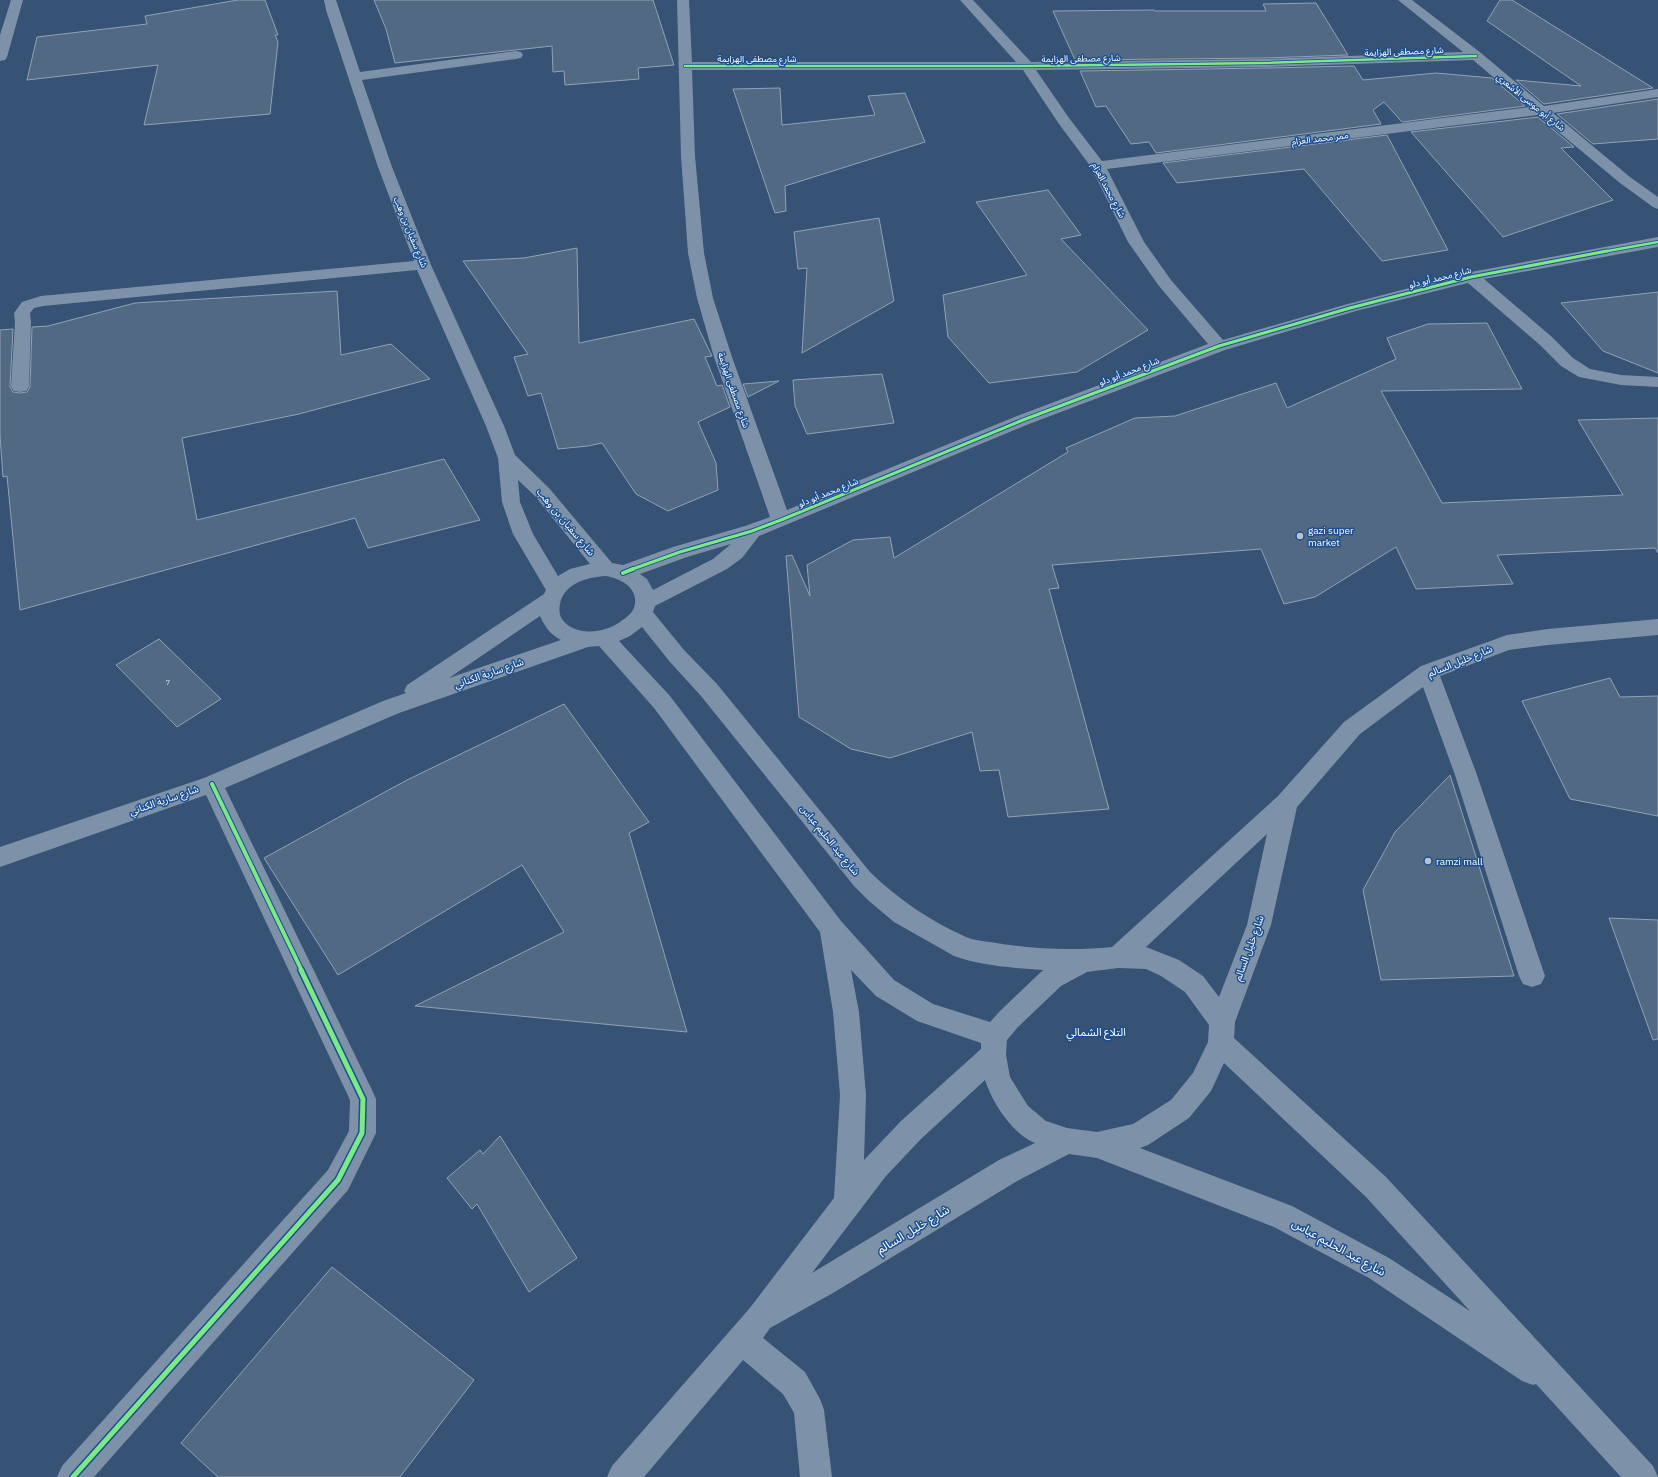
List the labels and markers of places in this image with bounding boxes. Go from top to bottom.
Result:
place label: gazi super market [1308,524,1354,549]
marker: gazi super market [1295,531,1305,541]
place label: ramzi mall [1436,855,1483,868]
marker: ramzi mall [1423,856,1433,866]

